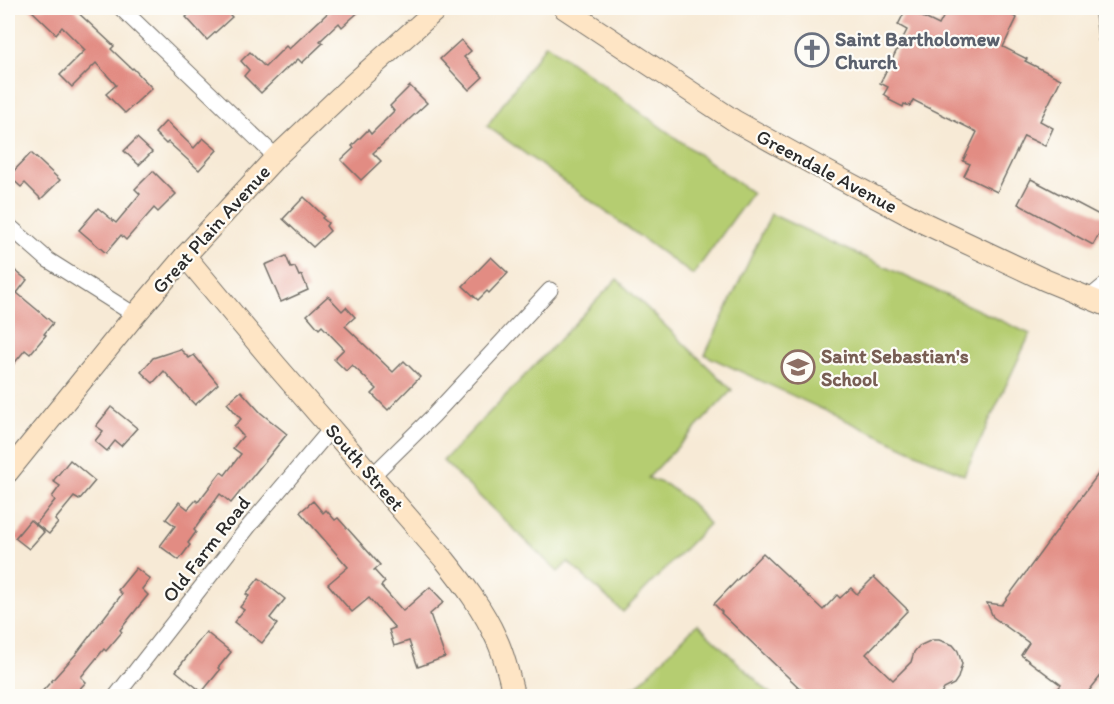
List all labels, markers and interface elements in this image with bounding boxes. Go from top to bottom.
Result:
place label: Saint Bartholomew Church [835,27,1000,74]
church icon: Saint Bartholomew Church [794,32,830,68]
street label: Greendale Avenue [753,124,901,218]
street label: Great Plain Avenue [147,160,275,298]
place label: Saint Sebastian's School [821,344,969,391]
school or university icon: Saint Sebastian's School [780,349,816,385]
street label: South Street [321,418,410,516]
street label: Old Farm Road [157,491,255,607]

